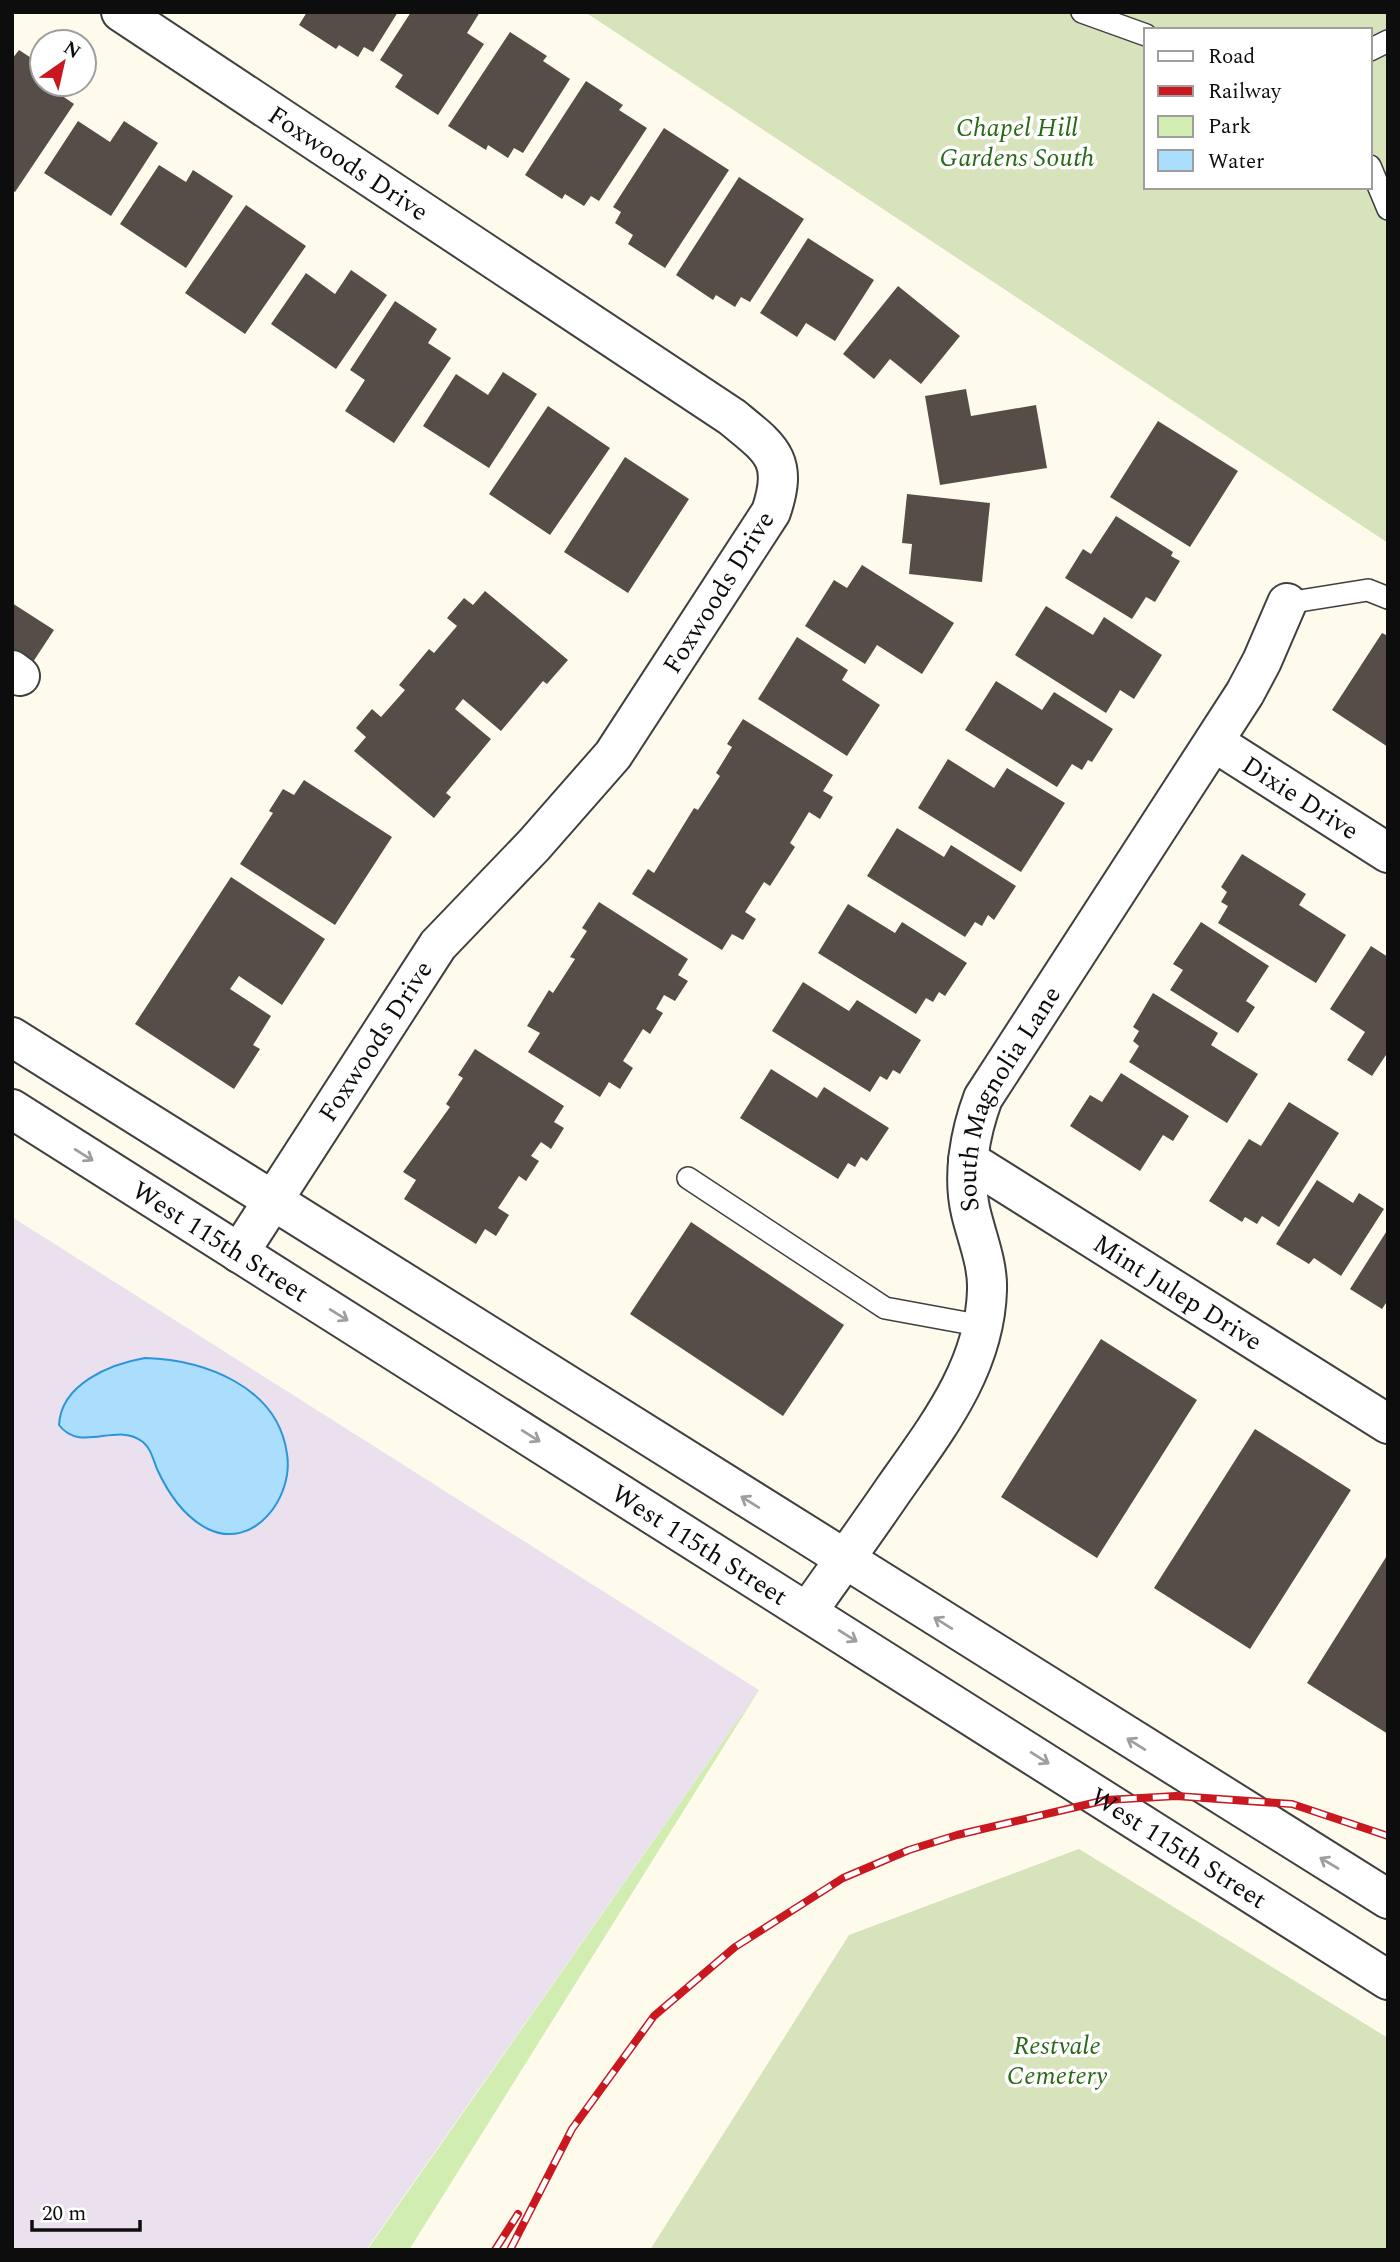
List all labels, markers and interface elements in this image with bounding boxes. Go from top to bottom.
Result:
north arrow [28,28,98,98]
legend [1144,28,1372,189]
text: N [57,34,86,67]
text: Road [1208,41,1255,73]
text: Railway [1208,76,1282,108]
street label: Foxwoods Drive [260,96,436,232]
park label: Chapel Hill Gardens South [940,108,1095,178]
text: Park [1208,111,1252,143]
text: Water [1208,146,1264,178]
street label: Foxwoods Drive [653,503,785,682]
street label: Dixie Drive [1234,746,1367,851]
street label: Foxwoods Drive [308,953,443,1130]
street label: South Magnolia Lane [948,978,1072,1215]
one-way arrow [74,1148,94,1162]
street label: West 115th Street [124,1171,316,1313]
street label: Mint Julep Drive [1085,1224,1270,1361]
one-way arrow [328,1308,348,1322]
one-way arrow [521,1429,541,1443]
street label: West 115th Street [603,1474,795,1616]
one-way arrow [741,1494,761,1508]
one-way arrow [934,1615,953,1630]
one-way arrow [838,1629,857,1643]
one-way arrow [1127,1736,1146,1751]
one-way arrow [1030,1751,1049,1765]
street label: West 115th Street [1082,1777,1275,1920]
one-way arrow [1320,1856,1340,1870]
park label: Restvale Cemetery [1007,2026,1108,2096]
scale bar [32,2188,140,2232]
text: 20 m [42,2198,86,2230]

